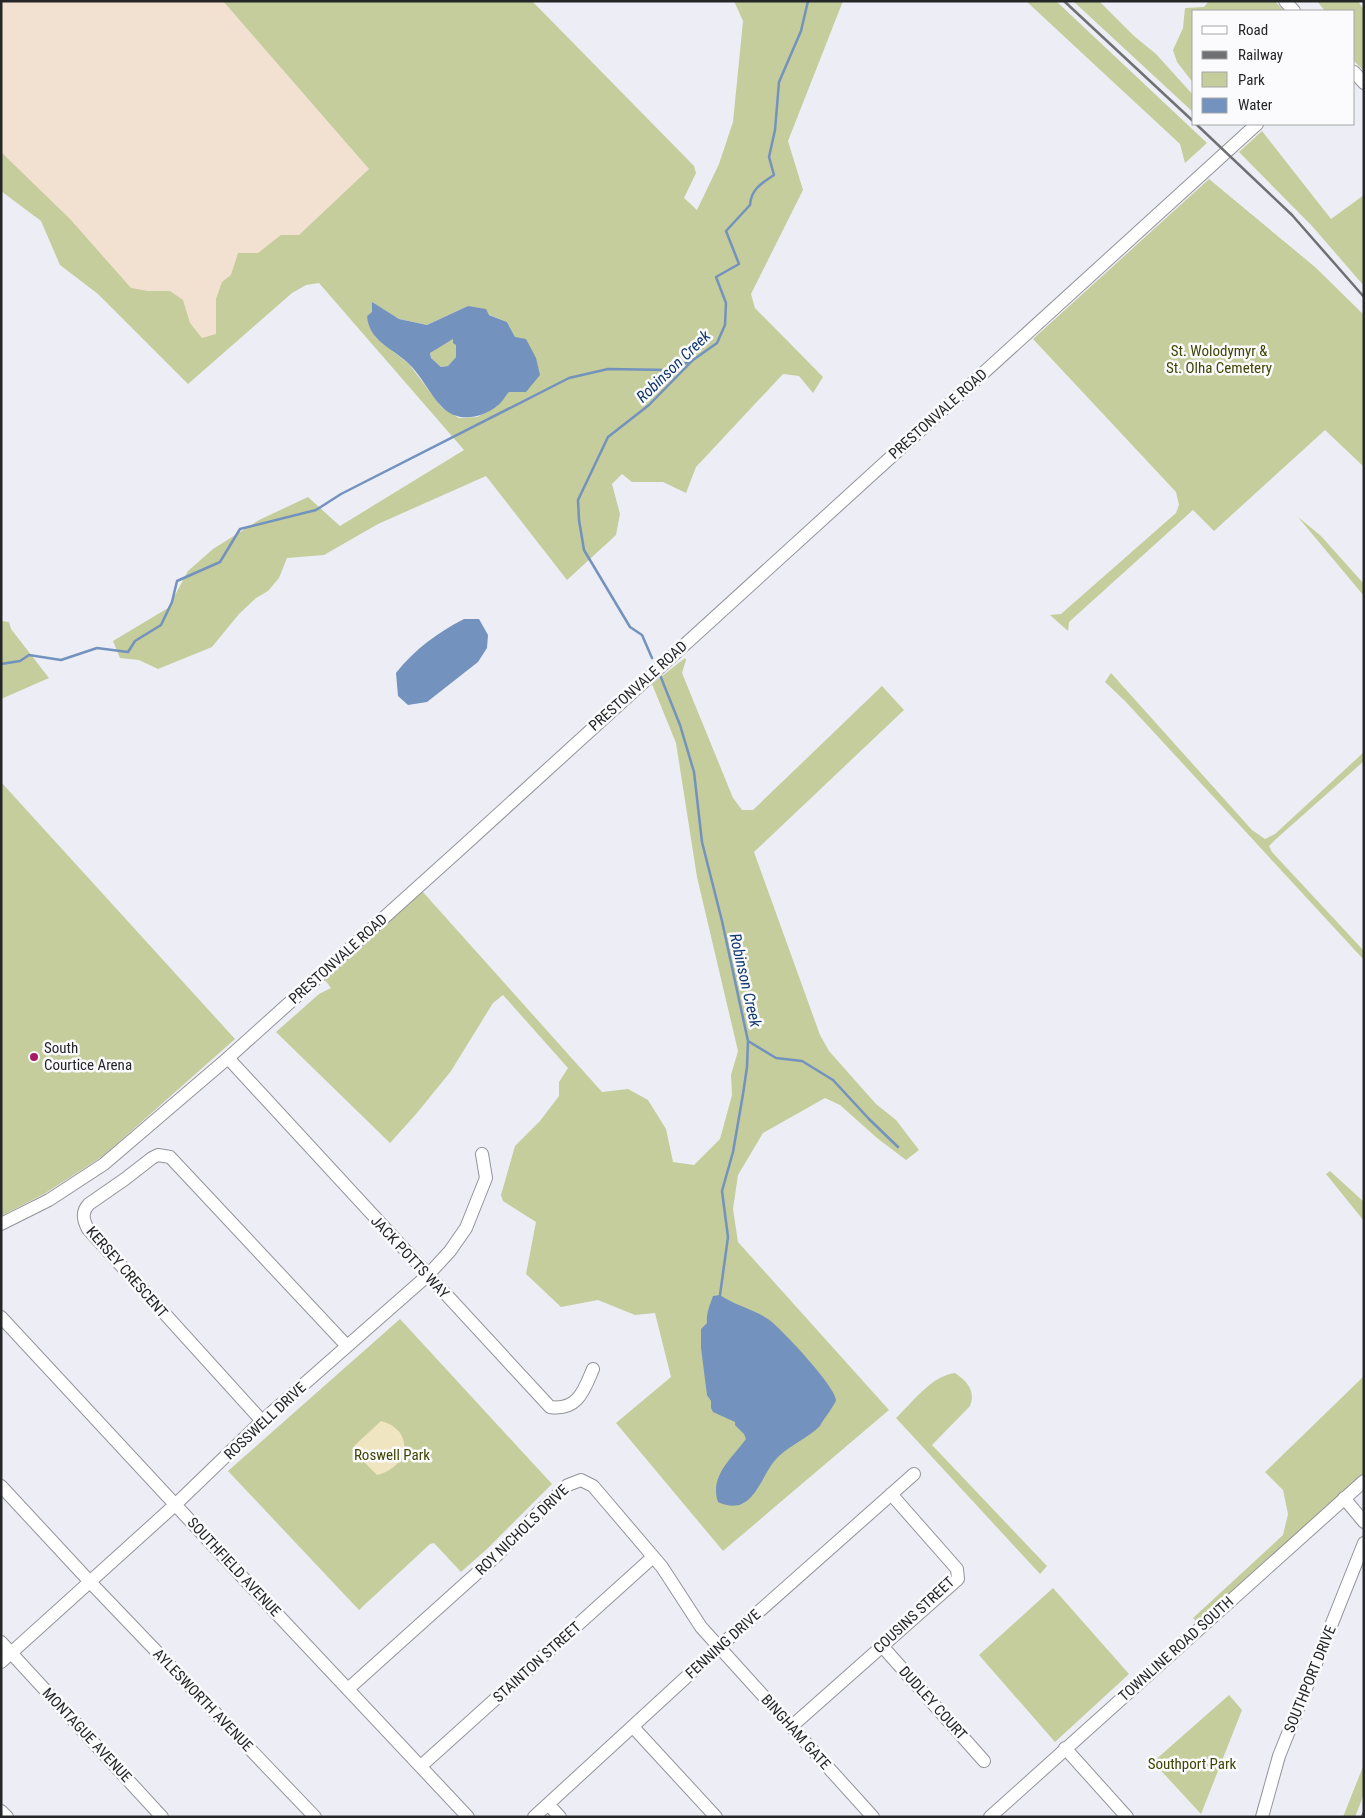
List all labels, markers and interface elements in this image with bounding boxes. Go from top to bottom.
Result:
legend [1192,10,1355,125]
text: Road [1238,21,1268,39]
text: Railway [1238,46,1283,64]
text: Park [1238,71,1265,89]
text: Water [1238,96,1273,114]
water label: Robinson Creek [632,326,715,406]
park label: St. Wolodymyr & St. Olha Cemetery [1166,342,1272,377]
street label: PRESTONVALE ROAD [885,365,991,463]
street label: PRESTONVALE ROAD [585,637,691,735]
street label: PRESTONVALE ROAD [285,910,391,1008]
water label: Robinson Creek [725,931,766,1030]
place label: South Courtice Arena [44,1039,132,1074]
marker: South Courtice Arena [28,1051,40,1063]
street label: JACK POTTS WAY [367,1212,453,1302]
street label: KERSEY CRESCENT [83,1223,172,1321]
street label: ROSSWELL DRIVE [220,1379,310,1463]
park label: Roswell Park [354,1446,430,1464]
street label: ROY NICHOLS DRIVE [472,1481,572,1579]
street label: SOUTHFIELD AVENUE [183,1514,285,1620]
street label: COUSINS STREET [870,1573,958,1657]
street label: TOWNLINE ROAD SOUTH [1115,1593,1237,1705]
street label: FENNING DRIVE [682,1606,764,1682]
street label: STAINTON STREET [489,1618,585,1706]
street label: SOUTHPORT DRIVE [1280,1623,1340,1735]
street label: AYLESWORTH AVENUE [149,1645,257,1755]
street label: DUDLEY COURT [895,1663,971,1744]
street label: MONTAGUE AVENUE [39,1684,135,1786]
street label: BINGHAM GATE [758,1691,834,1773]
park label: Southport Park [1148,1755,1237,1773]

